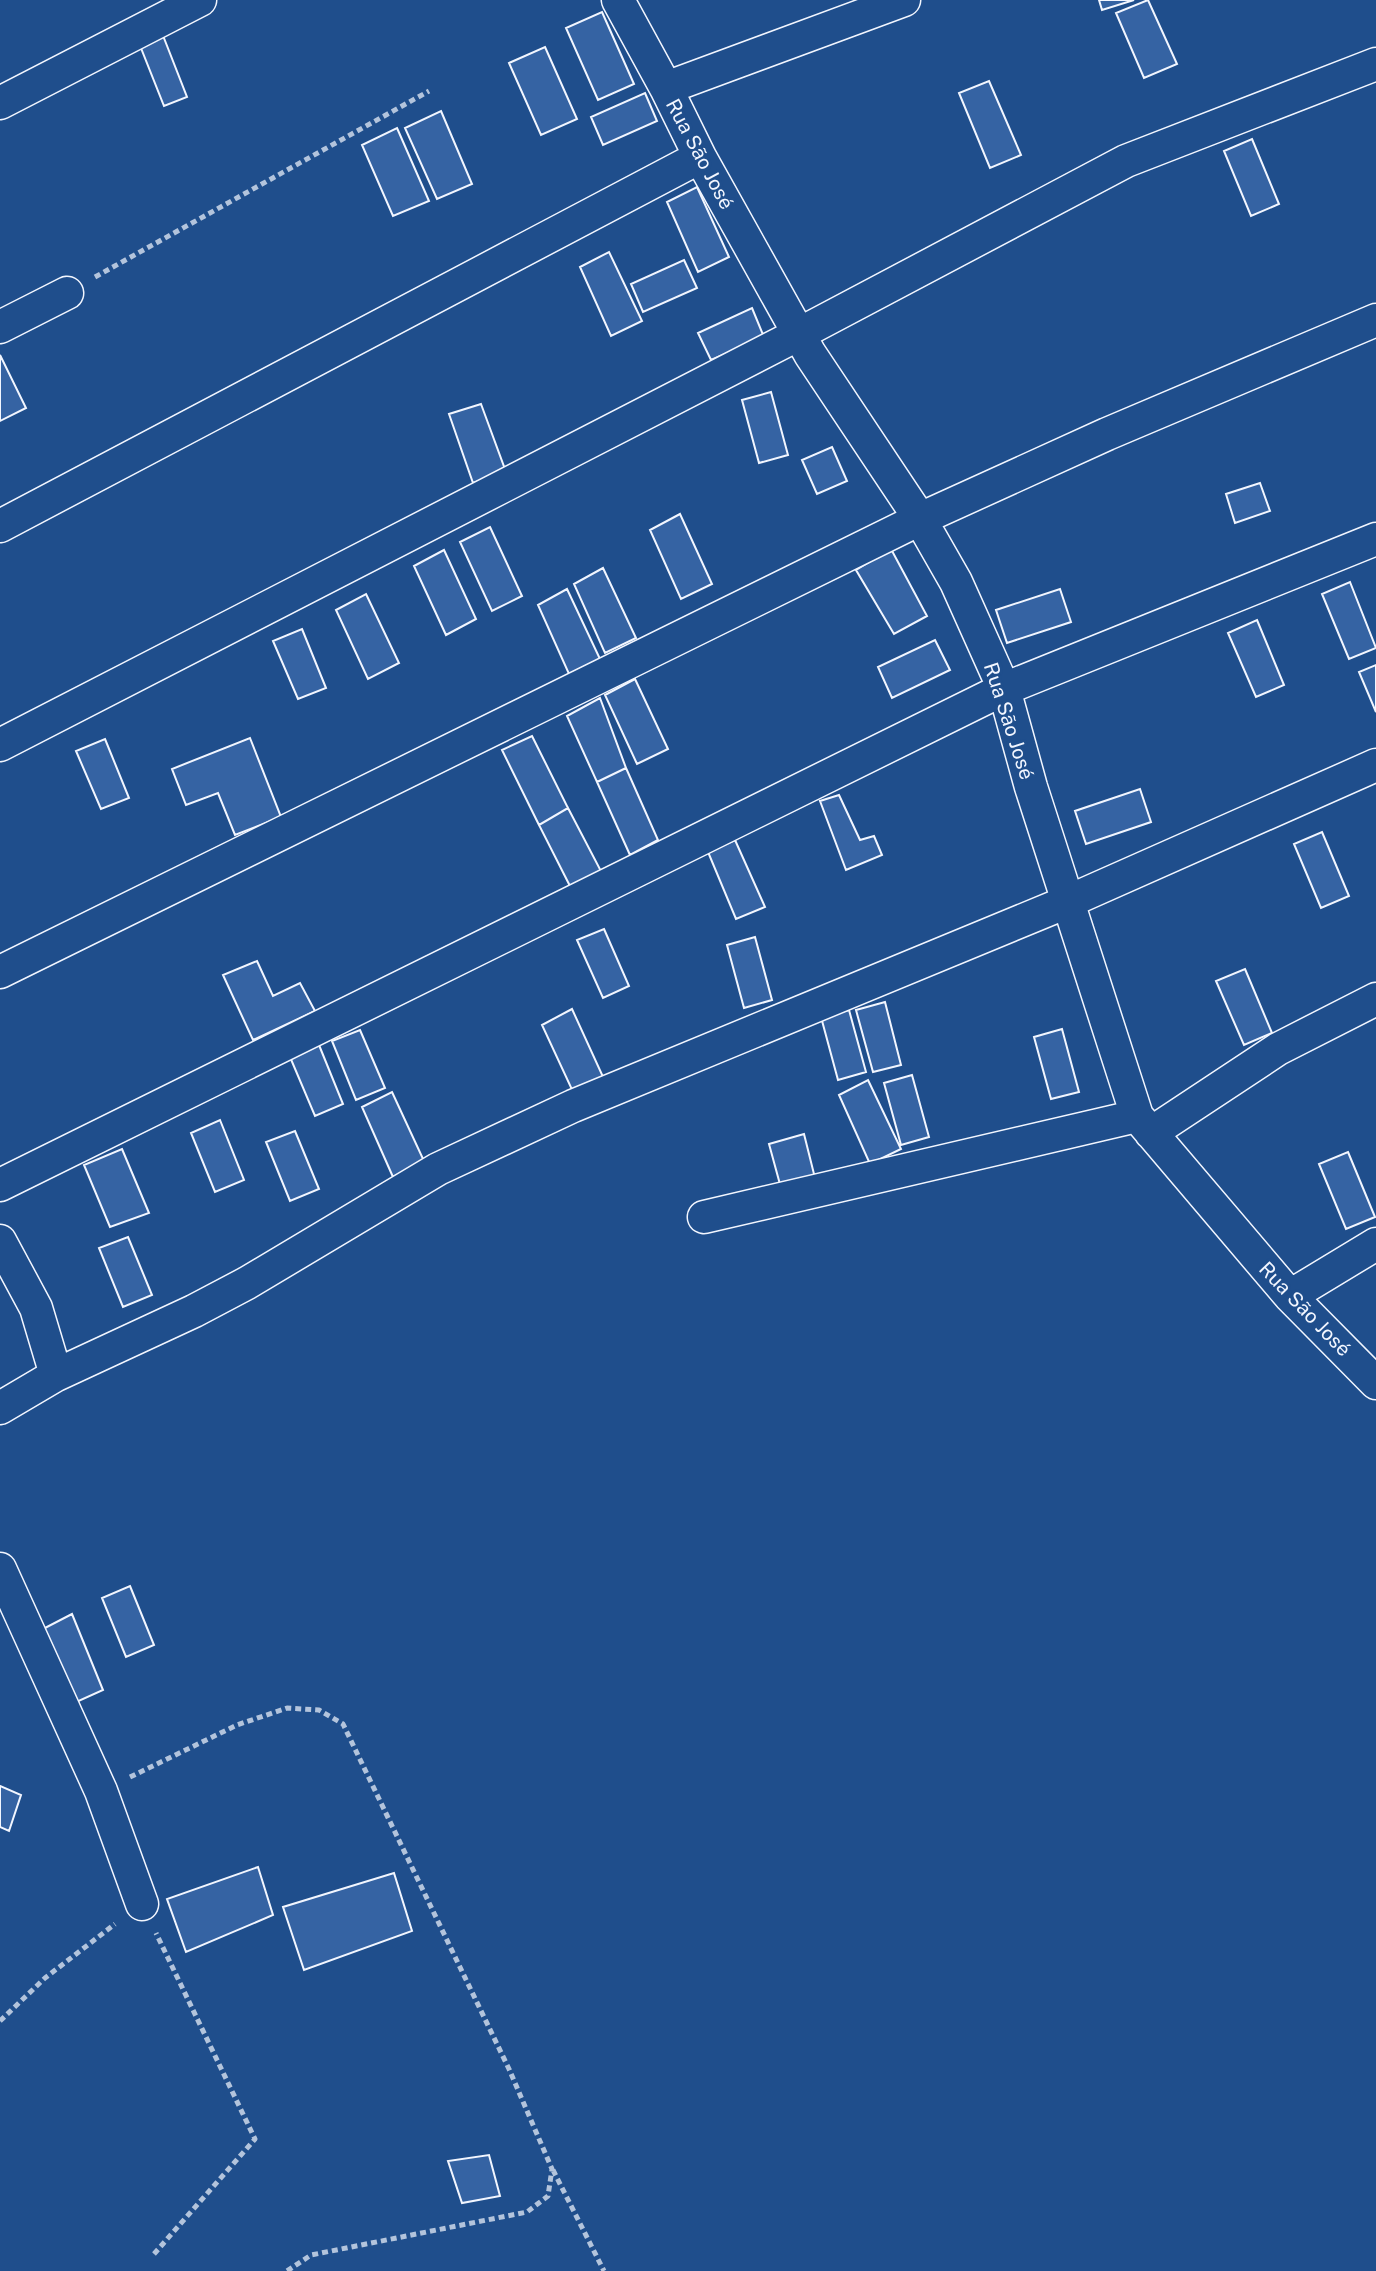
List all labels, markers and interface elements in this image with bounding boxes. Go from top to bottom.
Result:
street label: Rua São José [661,95,739,213]
street label: Rua São José [979,659,1039,783]
street label: Rua São José [1254,1257,1356,1361]

